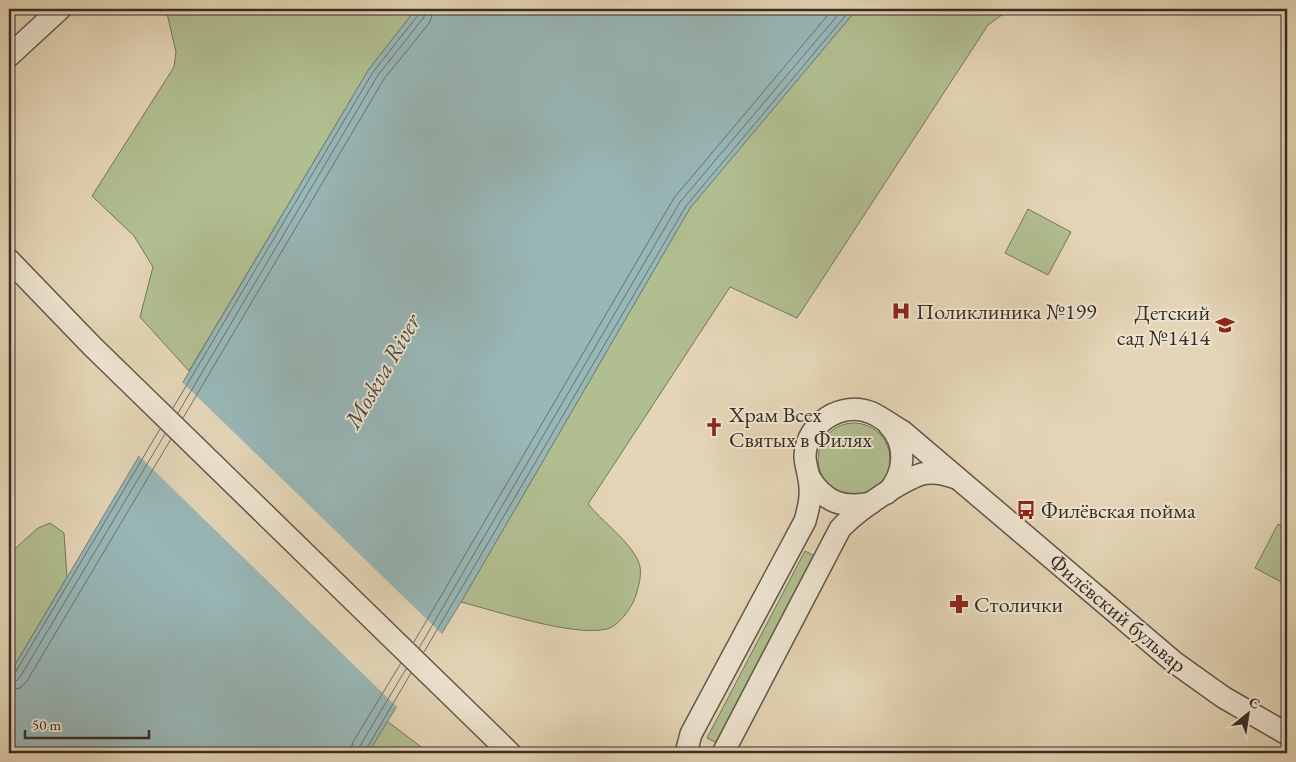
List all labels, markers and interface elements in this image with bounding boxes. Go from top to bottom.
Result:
place label: Поликлиника №199 [916,297,1097,326]
place label: Детский сад №1414 [1117,298,1210,352]
hospital icon: Поликлиника №199 [890,300,912,322]
water label: Moskva River [336,307,428,436]
school or university icon: Детский сад №1414 [1214,314,1236,336]
place label: Храм Всех Святых в Филях [728,400,873,454]
church icon: Храм Всех Святых в Филях [703,416,725,438]
place label: Филёвская пойма [1041,496,1196,525]
bus stop icon: Филёвская пойма [1015,499,1037,521]
street label: Филёвский бульвар [1043,547,1193,679]
place label: Столички [974,590,1064,619]
pharmacy icon: Столички [948,593,970,615]
north arrow [1224,690,1274,740]
text: С [1246,692,1263,713]
scale bar [25,707,149,739]
text: 50 m [32,715,61,734]

